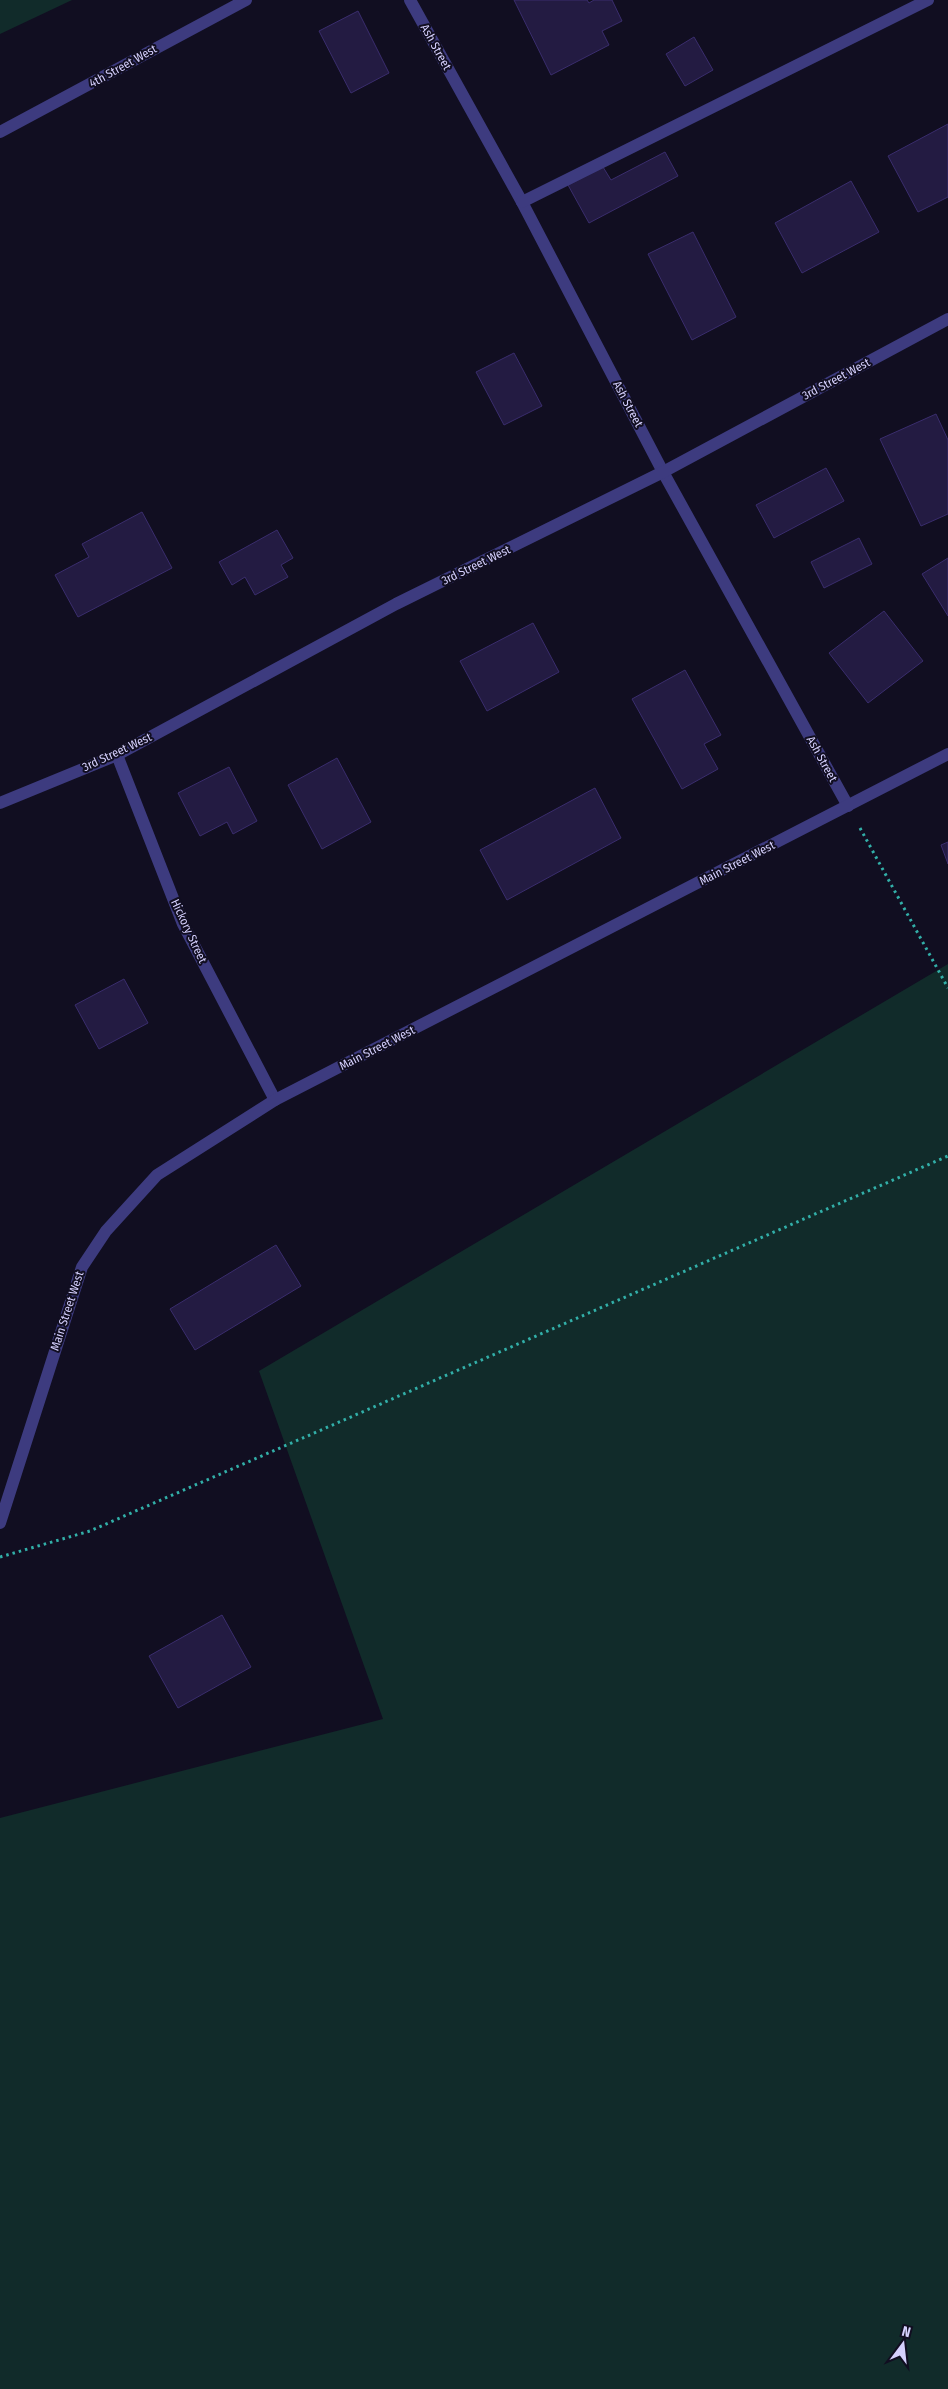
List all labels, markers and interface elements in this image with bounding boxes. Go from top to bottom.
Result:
street label: Ash Street [418,22,454,72]
street label: 4th Street West [87,42,159,90]
street label: 3rd Street West [800,355,872,403]
street label: Ash Street [610,379,646,429]
street label: 3rd Street West [439,542,513,588]
street label: 3rd Street West [80,730,154,774]
street label: Ash Street [804,734,840,784]
street label: Main Street West [697,838,777,888]
street label: Hickory Street [168,897,210,965]
street label: Main Street West [337,1023,417,1073]
street label: Main Street West [48,1269,86,1353]
north arrow [878,2319,928,2369]
text: N [900,2323,912,2341]

